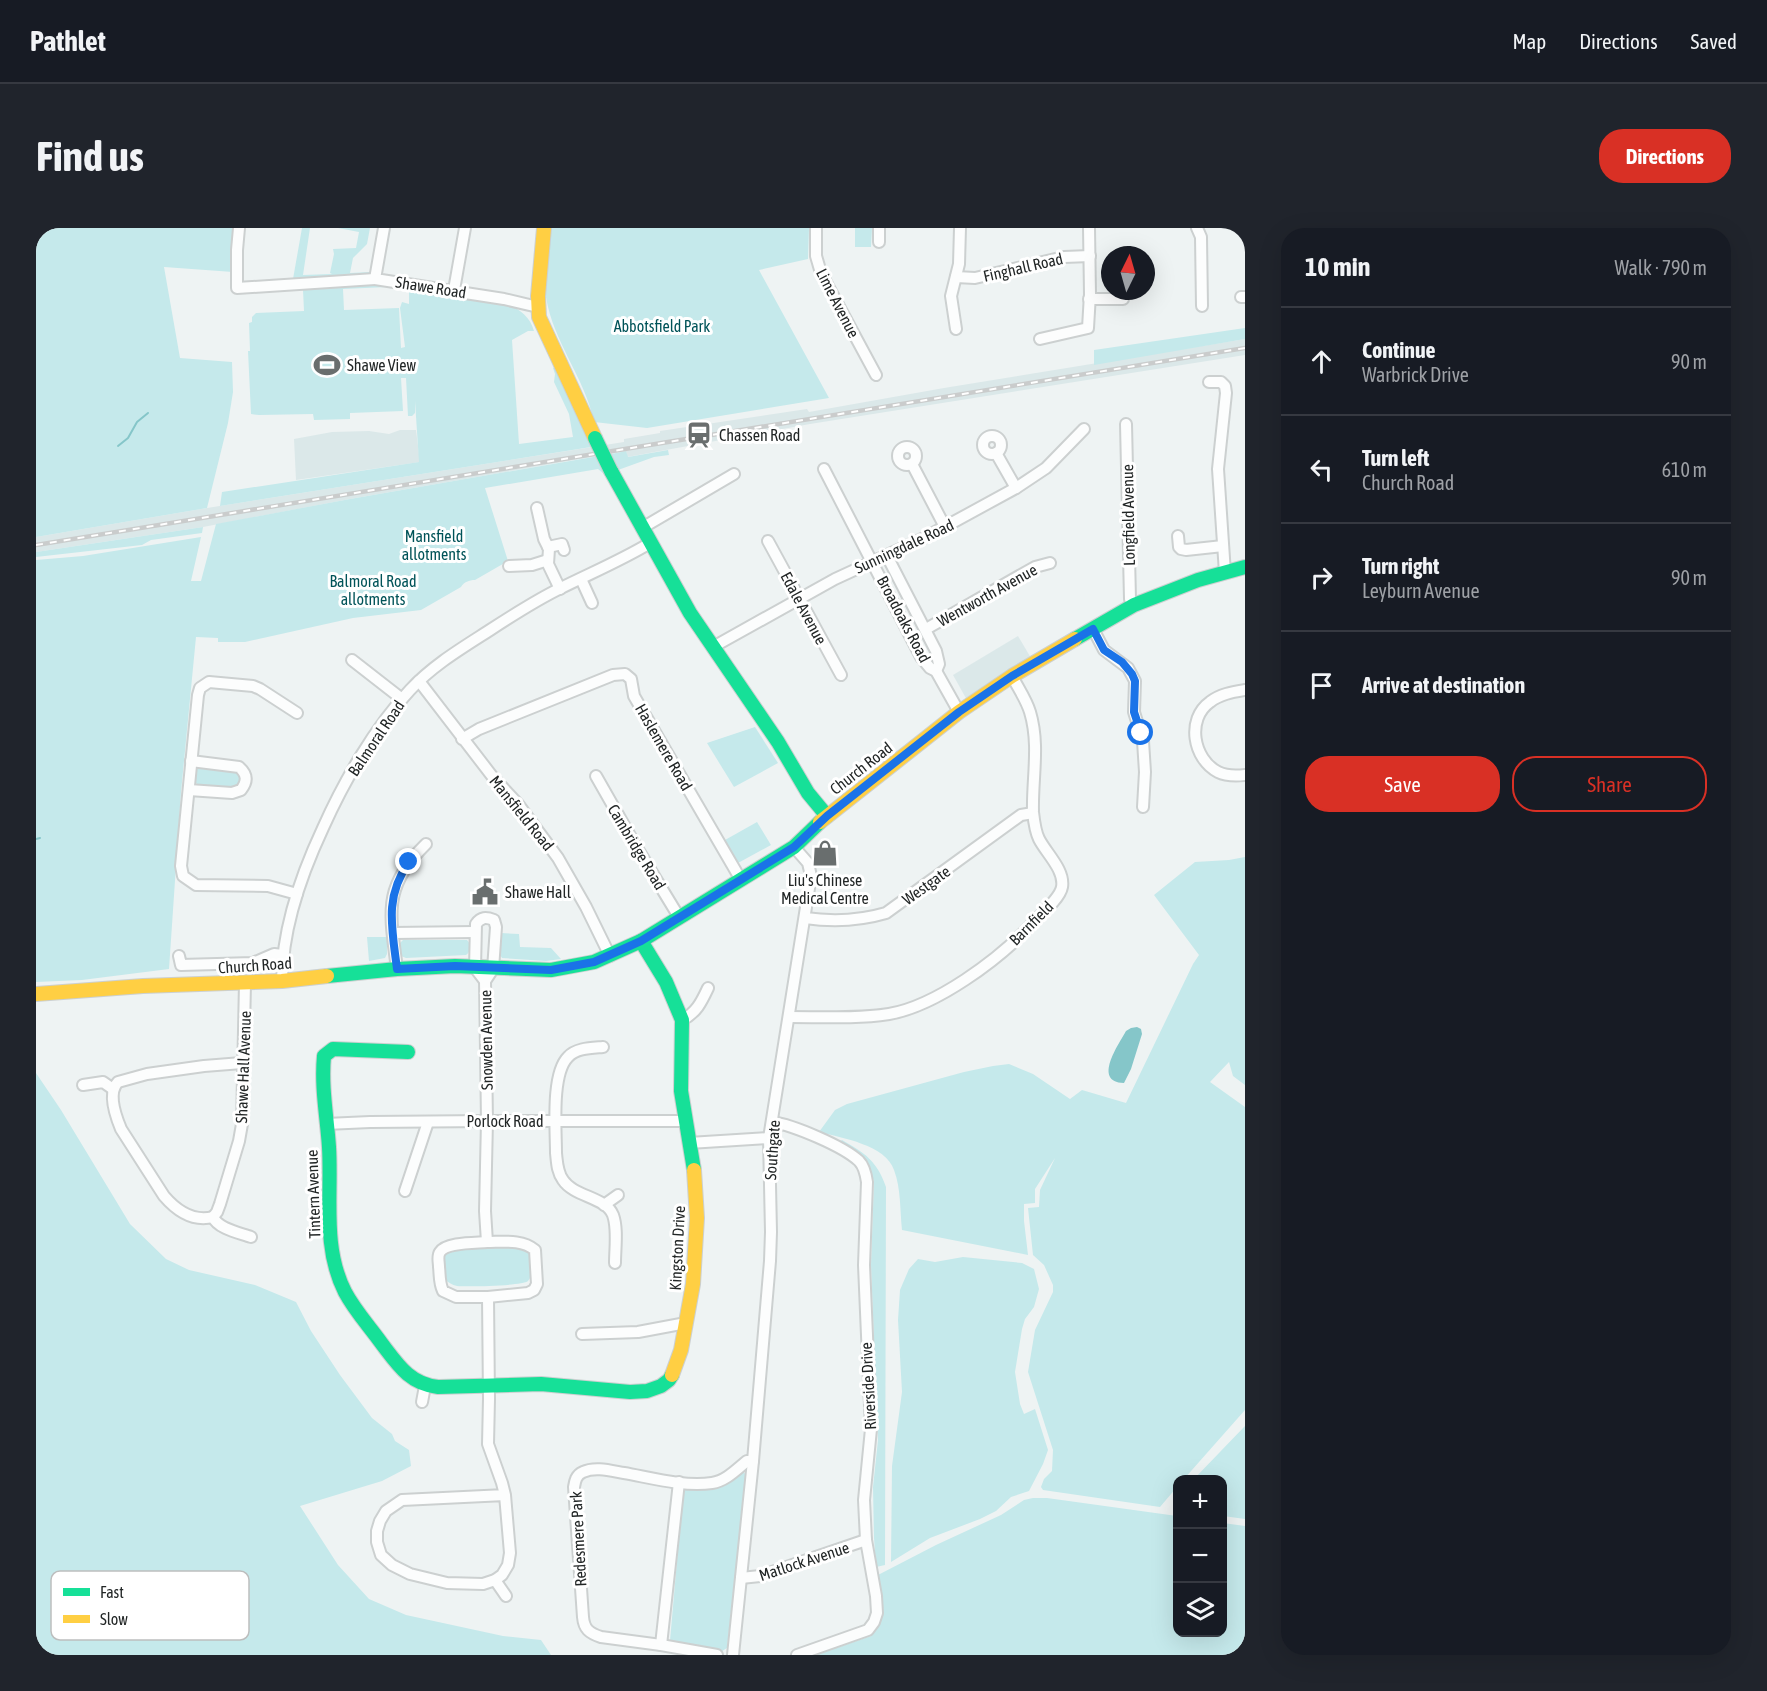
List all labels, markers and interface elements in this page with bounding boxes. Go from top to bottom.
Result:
text: Pathlet [30,25,106,57]
text: Map [1512,29,1546,53]
text: Directions [1579,29,1658,53]
text: Saved [1691,29,1737,53]
button: Directions [1599,129,1731,183]
text: Find us [36,132,144,180]
north arrow [1101,246,1155,300]
street label: Finghall Road [981,249,1065,286]
text: 10 min [1305,252,1370,282]
text: Walk · 790 m [1615,256,1707,279]
street label: Lime Avenue [813,265,863,341]
street label: Shawe Road [394,273,468,301]
park label: Abbotsfield Park [614,317,710,335]
text: Continue [1362,337,1436,363]
icon: ahead [1305,345,1338,378]
sports icon: Shawe View [312,350,342,380]
text: 90 m [1671,350,1707,373]
place label: Shawe View [347,356,416,374]
text: Warbrick Drive [1362,363,1469,386]
station icon: Chassen Road [684,420,714,450]
place label: Chassen Road [719,426,800,444]
text: Turn left [1362,445,1429,471]
icon: left [1305,453,1338,486]
text: 610 m [1662,458,1707,481]
street label: Longfield Avenue [1118,464,1139,566]
text: Church Road [1362,471,1454,494]
street label: Sunningdale Road [852,515,957,578]
park label: Mansfield allotments [402,527,467,563]
text: Turn right [1362,553,1439,579]
street label: Wentworth Avenue [934,560,1040,630]
icon: right [1305,561,1338,594]
text: 90 m [1671,566,1707,589]
street label: Edale Avenue [777,569,831,647]
park label: Balmoral Road allotments [329,572,417,608]
street label: Broadoaks Road [874,573,934,665]
text: Leyburn Avenue [1362,579,1480,602]
icon: arrive [1305,669,1338,702]
text: Arrive at destination [1362,672,1525,698]
street label: Balmoral Road [344,697,408,779]
street label: Haslemere Road [632,700,696,794]
route start [1127,719,1153,745]
street label: Church Road [826,738,896,798]
button: Save [1305,756,1500,812]
button: Share [1512,756,1707,812]
street label: Mansfield Road [486,772,558,854]
street label: Cambridge Road [604,801,670,893]
shop icon: Liu's Chinese Medical Centre [810,838,840,868]
route end [395,848,421,874]
street label: Westgate [899,862,954,909]
place label: Liu's Chinese Medical Centre [781,871,869,907]
public building icon: Shawe Hall [470,877,500,907]
place label: Shawe Hall [505,883,572,901]
street label: Barnfield [1005,897,1057,949]
street label: Church Road [218,953,292,977]
street label: Snowden Avenue [476,990,496,1090]
street label: Shawe Hall Avenue [232,1010,254,1124]
street label: Porlock Road [466,1112,544,1130]
street label: Southgate [761,1119,784,1181]
street label: Tintern Avenue [302,1149,324,1239]
street label: Kingston Drive [666,1205,689,1291]
street label: Riverside Drive [857,1342,879,1430]
map controls [1173,1475,1227,1637]
button: + [1173,1475,1227,1529]
street label: Redesmere Park [567,1491,589,1587]
button: − [1173,1529,1227,1583]
street label: Matlock Avenue [757,1538,851,1584]
legend [51,1571,249,1640]
text: Fast [100,1583,124,1601]
button: layers [1173,1583,1227,1637]
text: Slow [100,1610,128,1628]

